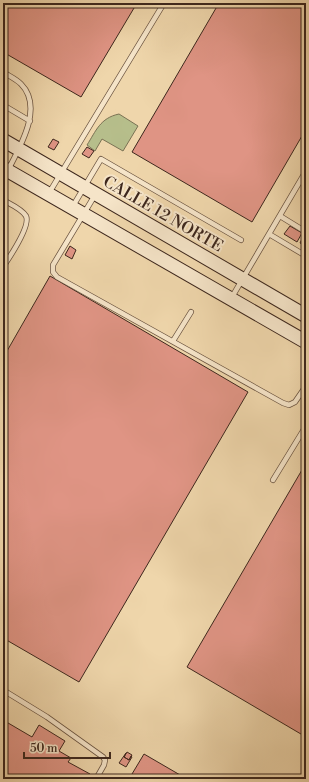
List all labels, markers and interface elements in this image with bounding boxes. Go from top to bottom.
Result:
street label: CALLE 12 NORTE [99,172,227,256]
scale bar [24,734,110,760]
text: 50 m [30,741,58,756]

